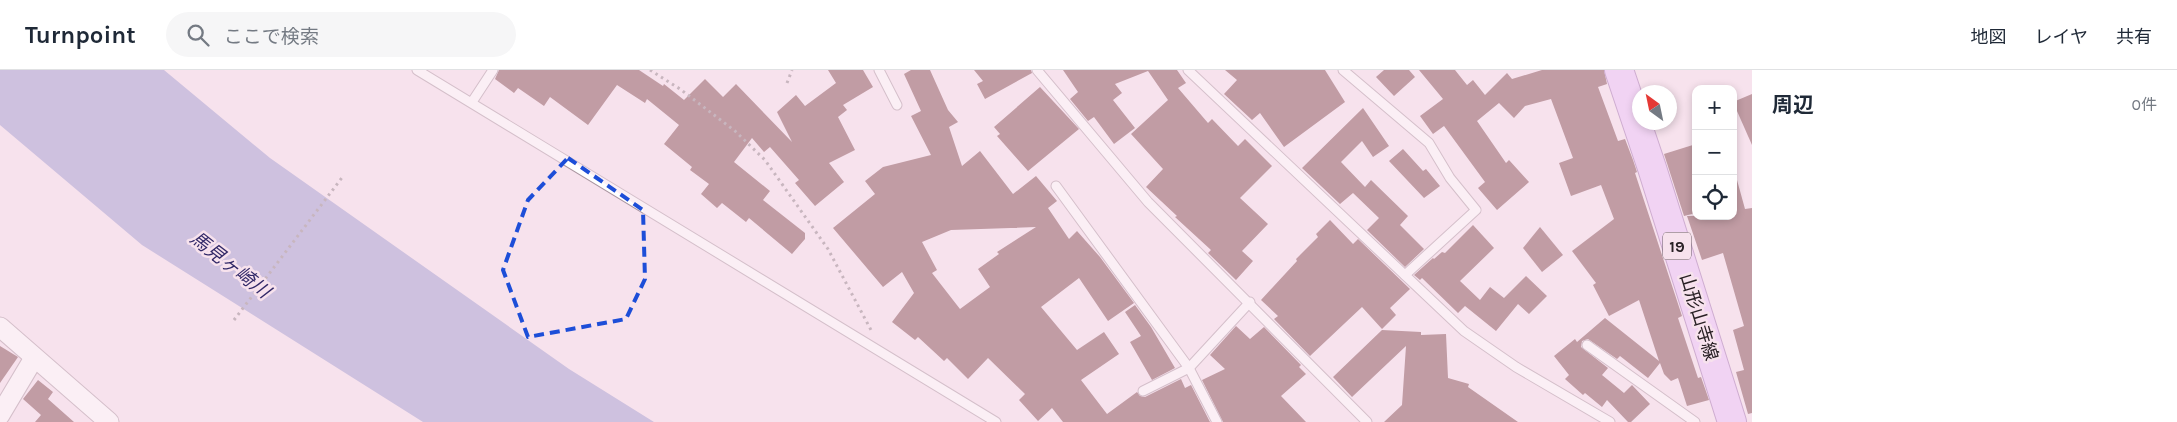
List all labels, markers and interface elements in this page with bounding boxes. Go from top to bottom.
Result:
search box [166,12,516,57]
text: Turnpoint [25,21,136,49]
icon: search [184,21,212,49]
text: ここで検索 [224,26,319,48]
text: 地図 [1971,26,2007,48]
text: レイヤ [2035,26,2088,48]
text: 共有 [2116,26,2152,48]
north arrow [1632,85,1677,130]
map controls [1692,85,1737,220]
button: + [1692,85,1737,130]
text: 周辺 [1772,93,1814,117]
text: 0件 [2132,95,2157,114]
button: − [1692,130,1737,175]
button: locate [1692,175,1737,220]
water label: 馬見ヶ崎川 [186,227,276,304]
road number: 19 [1663,232,1691,260]
street label: 山形山寺線 [1675,271,1723,363]

